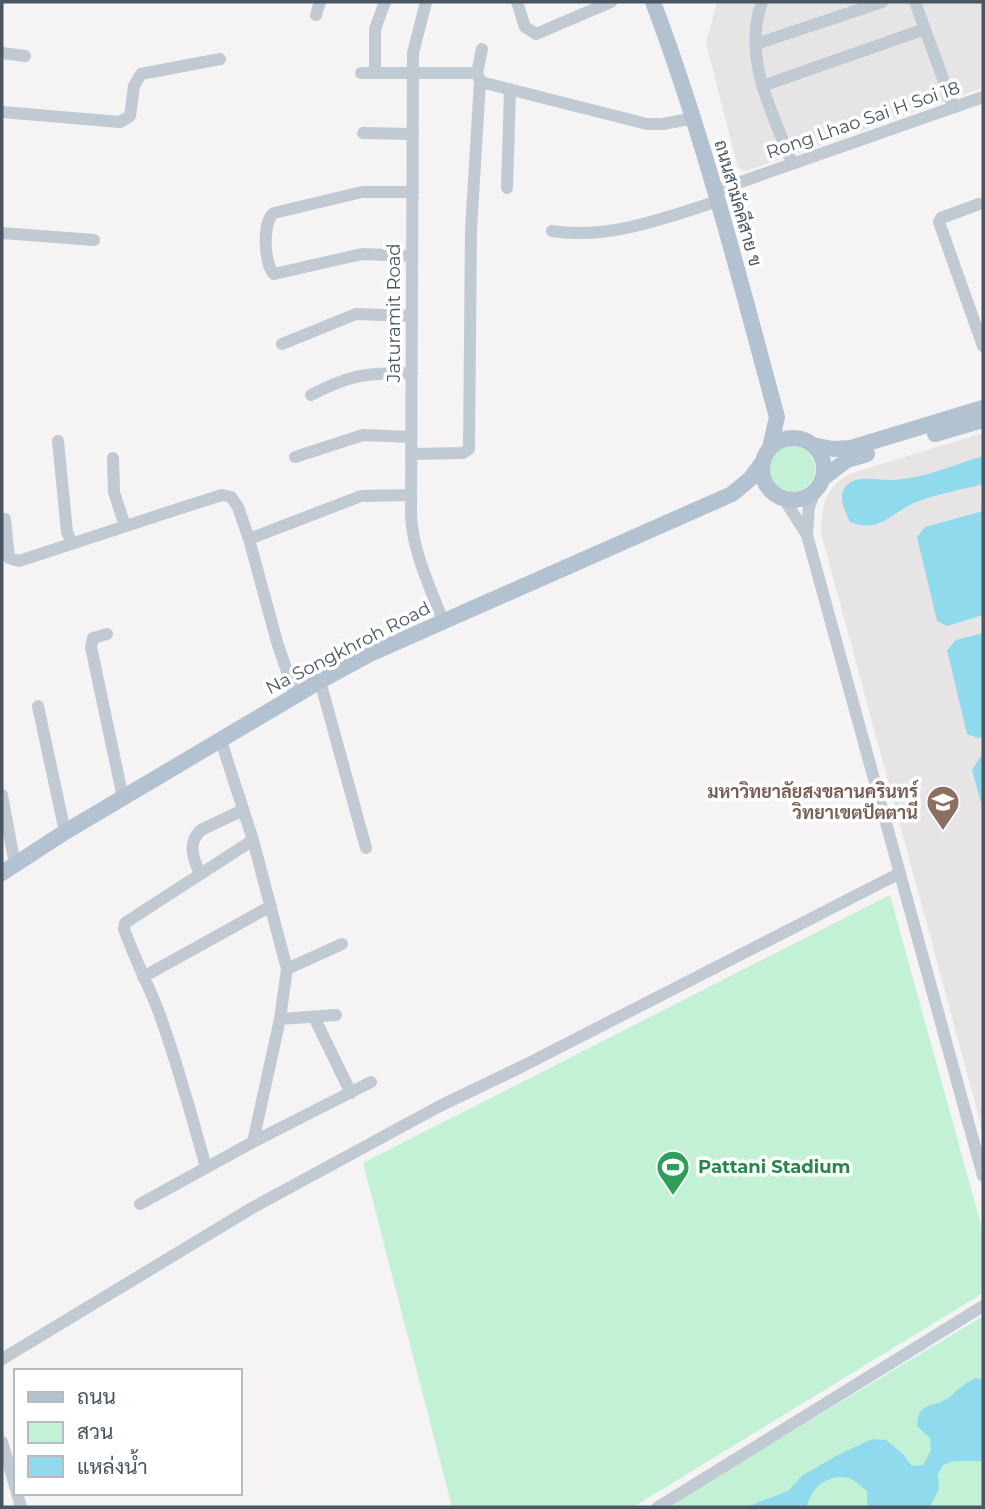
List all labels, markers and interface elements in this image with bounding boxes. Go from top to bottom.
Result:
street label: Rong Lhao Sai H Soi 18 [763,76,963,164]
street label: ถนนสามัคคีสาย ข [709,137,768,269]
street label: Jaturamit Road [383,243,405,384]
street label: Na Songkhroh Road [262,597,434,699]
place label: มหาวิทยาลัยสงขลานครินทร์ วิทยาเขตปัตตานี [707,779,919,824]
school or university icon: มหาวิทยาลัยสงขลานครินทร์ วิทยาเขตปัตตานี [924,783,962,832]
sports icon: Pattani Stadium [654,1148,692,1197]
place label: Pattani Stadium [698,1156,850,1178]
legend [14,1369,242,1495]
text: ถนน [77,1384,116,1409]
text: สวน [77,1419,113,1444]
text: แหล่งน้ำ [77,1449,148,1479]

